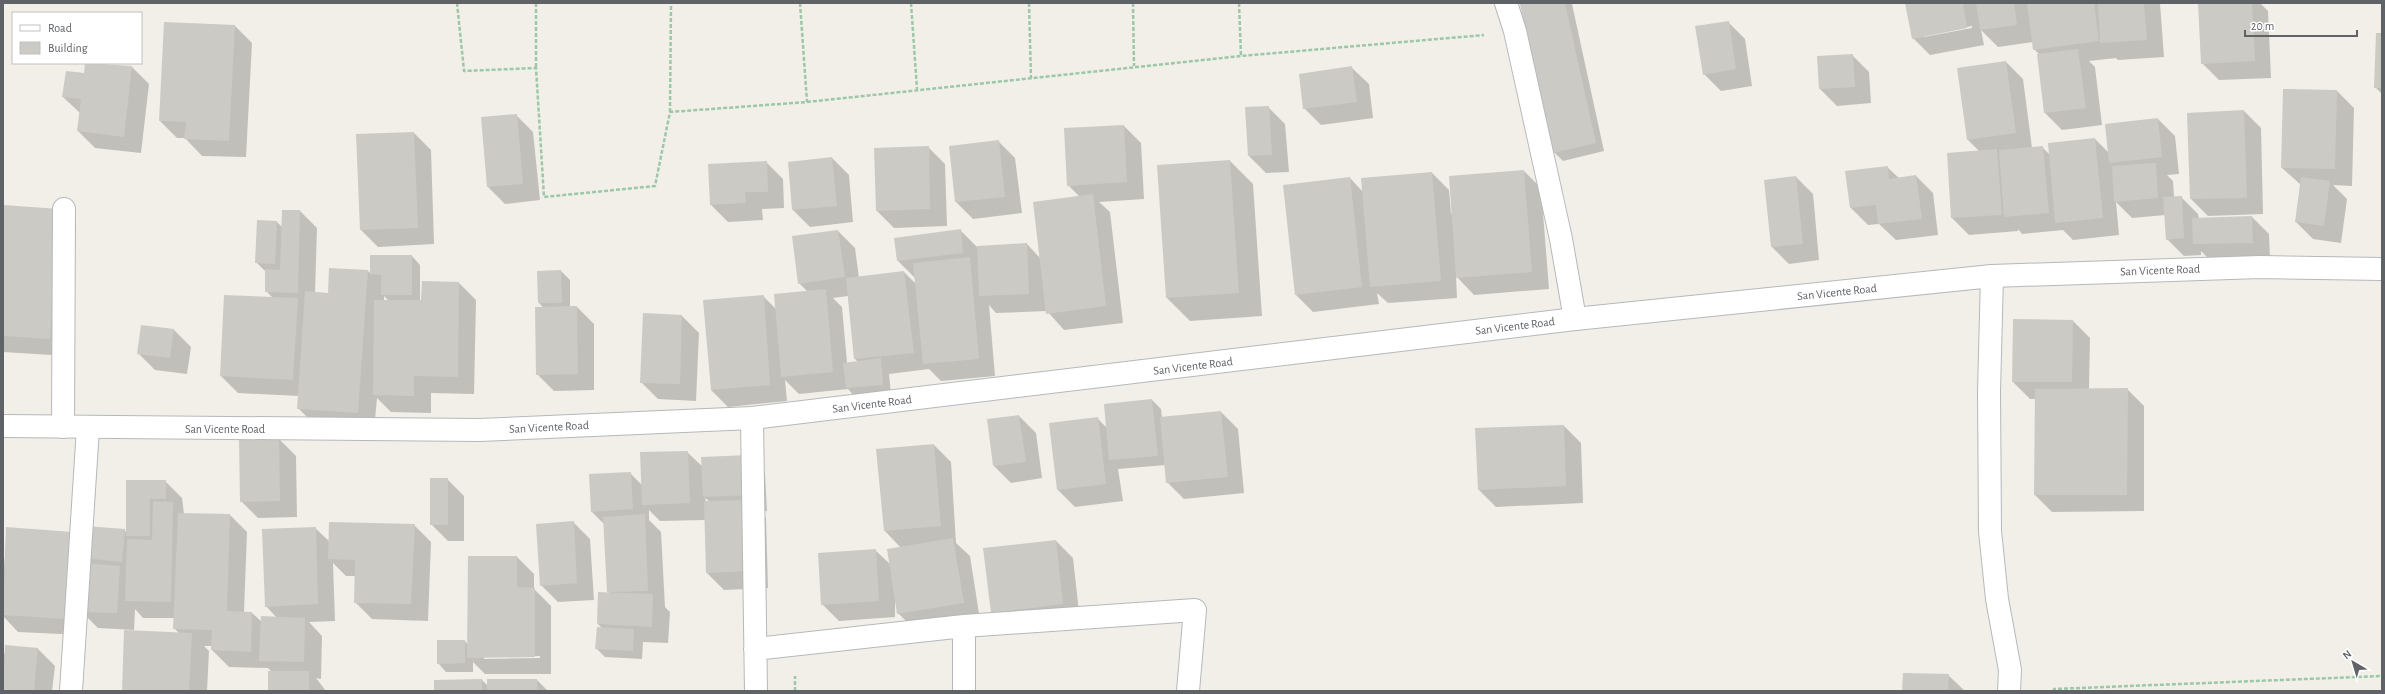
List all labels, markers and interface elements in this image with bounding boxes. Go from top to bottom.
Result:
legend [12,12,142,64]
scale bar [2245,12,2357,38]
text: 20 m [2251,20,2274,32]
text: Road [48,22,72,34]
text: Building [48,42,88,54]
street label: San Vicente Road [2120,263,2200,277]
street label: San Vicente Road [1797,282,1877,302]
street label: San Vicente Road [1475,315,1555,337]
street label: San Vicente Road [1153,355,1233,377]
street label: San Vicente Road [832,393,912,415]
street label: San Vicente Road [509,419,589,435]
street label: San Vicente Road [185,423,265,435]
north arrow [2333,642,2373,682]
text: N [2341,648,2354,661]

